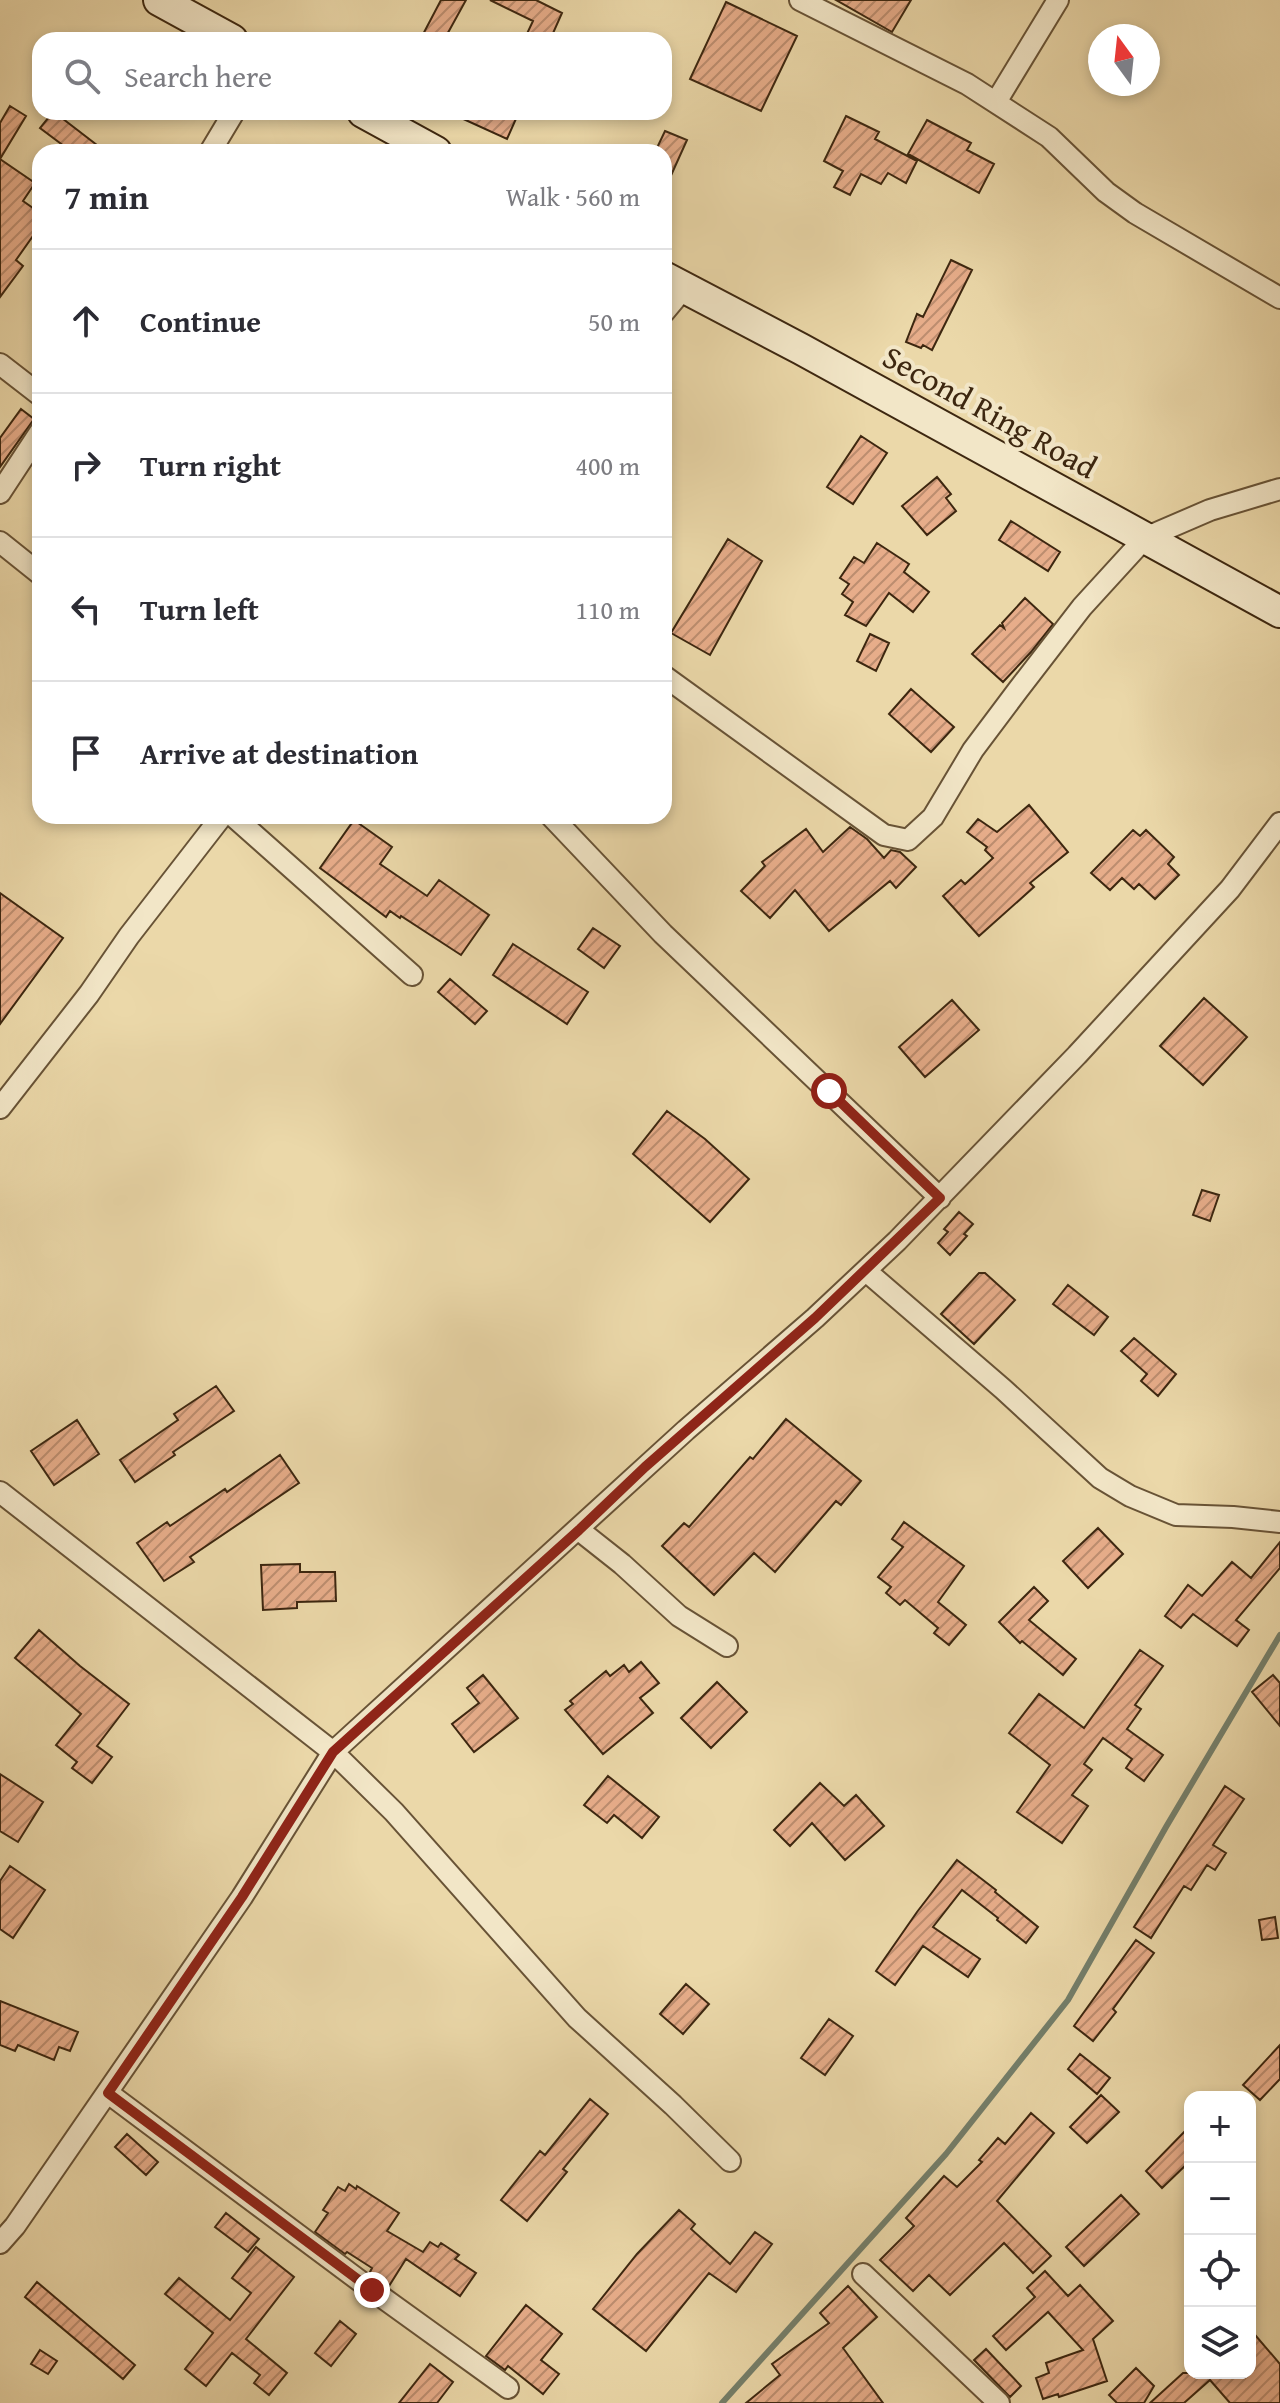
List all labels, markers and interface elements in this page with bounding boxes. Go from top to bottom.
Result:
north arrow [1088,24,1160,96]
search box [32,32,672,120]
icon: search [60,54,104,98]
text: Search here [124,54,272,98]
text: 7 min [64,172,149,221]
text: Walk · 560 m [506,177,640,216]
icon: ahead [64,299,108,343]
text: Continue [140,299,261,343]
text: 50 m [588,302,640,341]
street label: Second Ring Road [875,333,1106,490]
icon: right [64,443,108,487]
text: Turn right [140,443,281,487]
text: 400 m [575,446,640,485]
icon: left [64,587,108,631]
text: Turn left [140,587,259,631]
text: 110 m [575,590,640,629]
icon: arrive [64,731,108,775]
text: Arrive at destination [140,731,418,775]
route start [811,1073,847,1109]
map controls [1184,2091,1256,2379]
button: + [1184,2091,1256,2163]
button: − [1184,2163,1256,2235]
button: locate [1184,2235,1256,2307]
route end [354,2272,390,2308]
button: layers [1184,2307,1256,2379]

